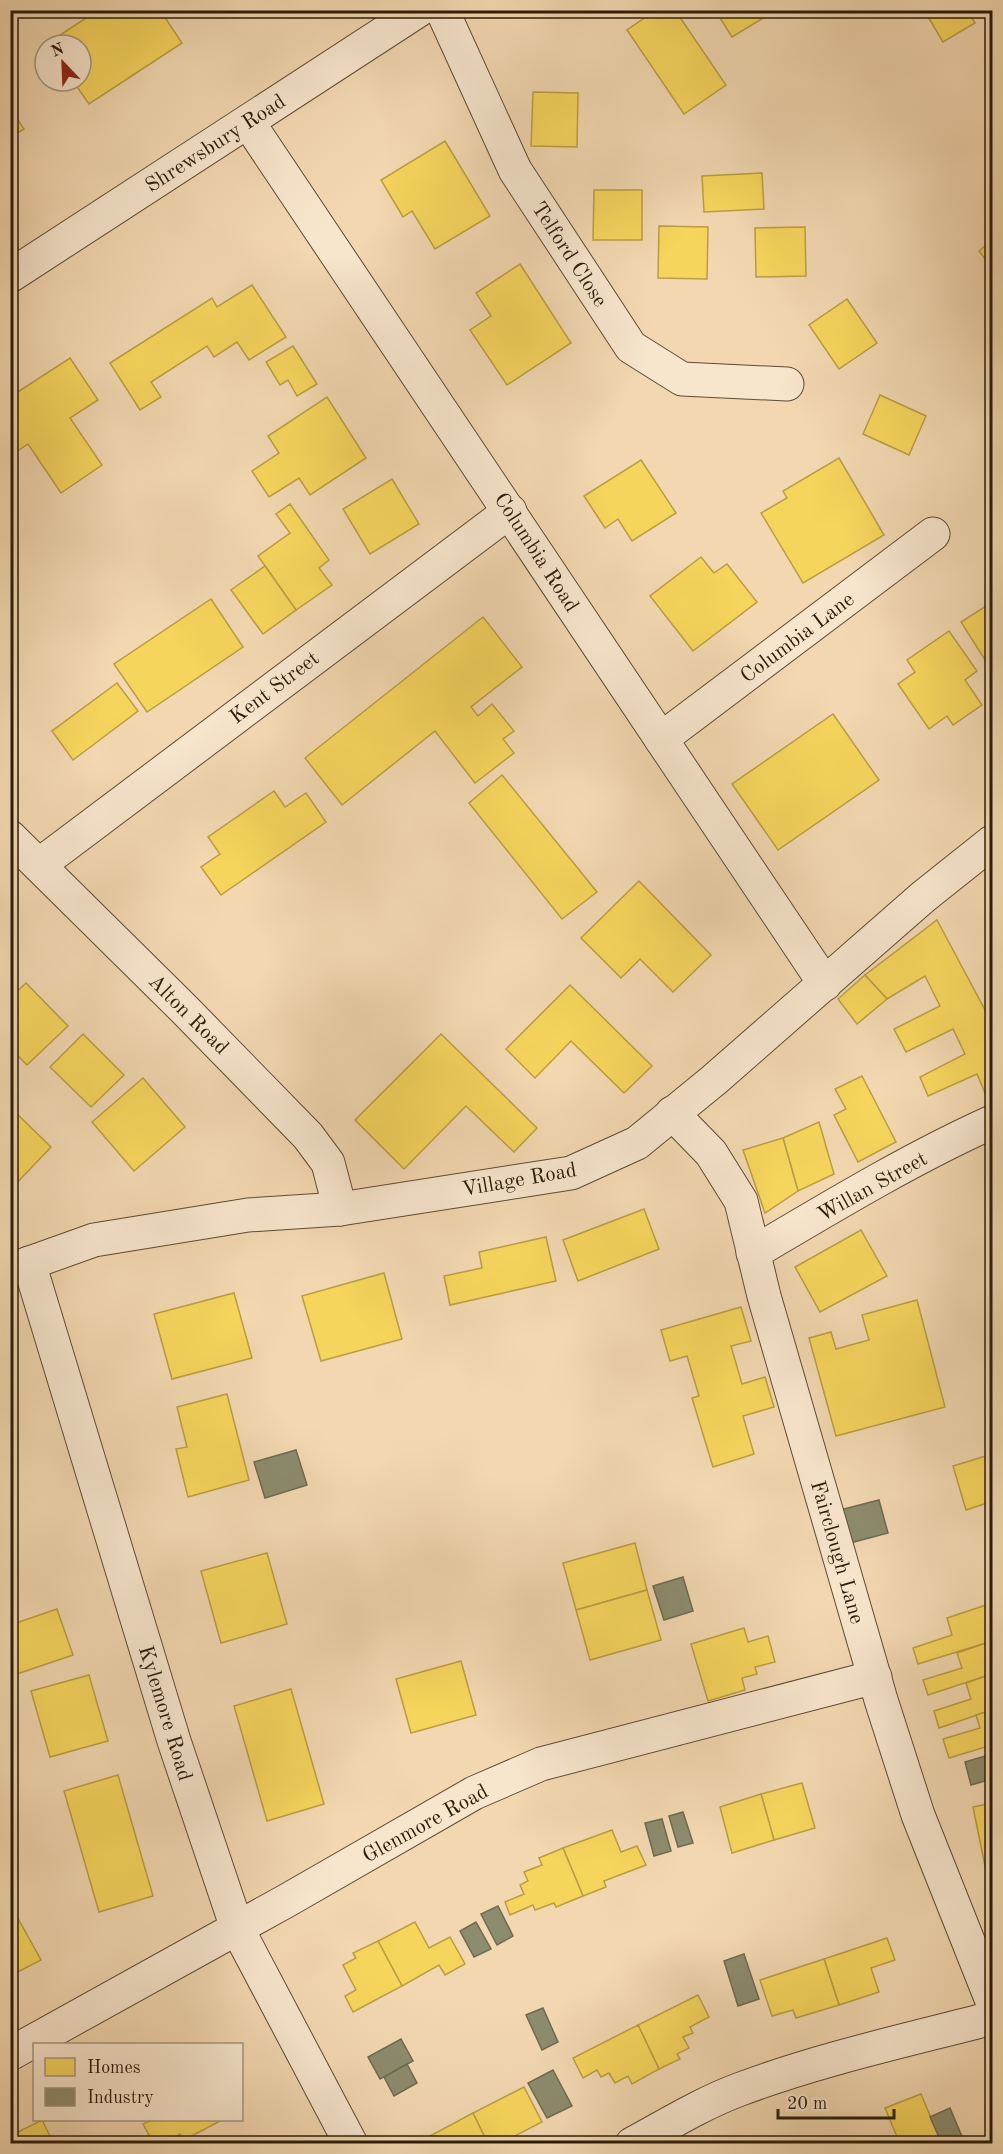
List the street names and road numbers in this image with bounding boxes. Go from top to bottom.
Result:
street label: Shrewsbury Road [142,91,290,197]
street label: Telford Close [527,199,610,311]
street label: Columbia Road [489,489,582,616]
street label: Columbia Lane [737,589,859,688]
street label: Kent Street [226,648,323,728]
street label: Alton Road [144,971,232,1059]
street label: Willan Street [814,1149,931,1226]
street label: Village Road [460,1160,578,1201]
street label: Fairclough Lane [806,1478,867,1626]
street label: Kylemore Road [134,1643,195,1784]
street label: Glenmore Road [359,1781,492,1867]

